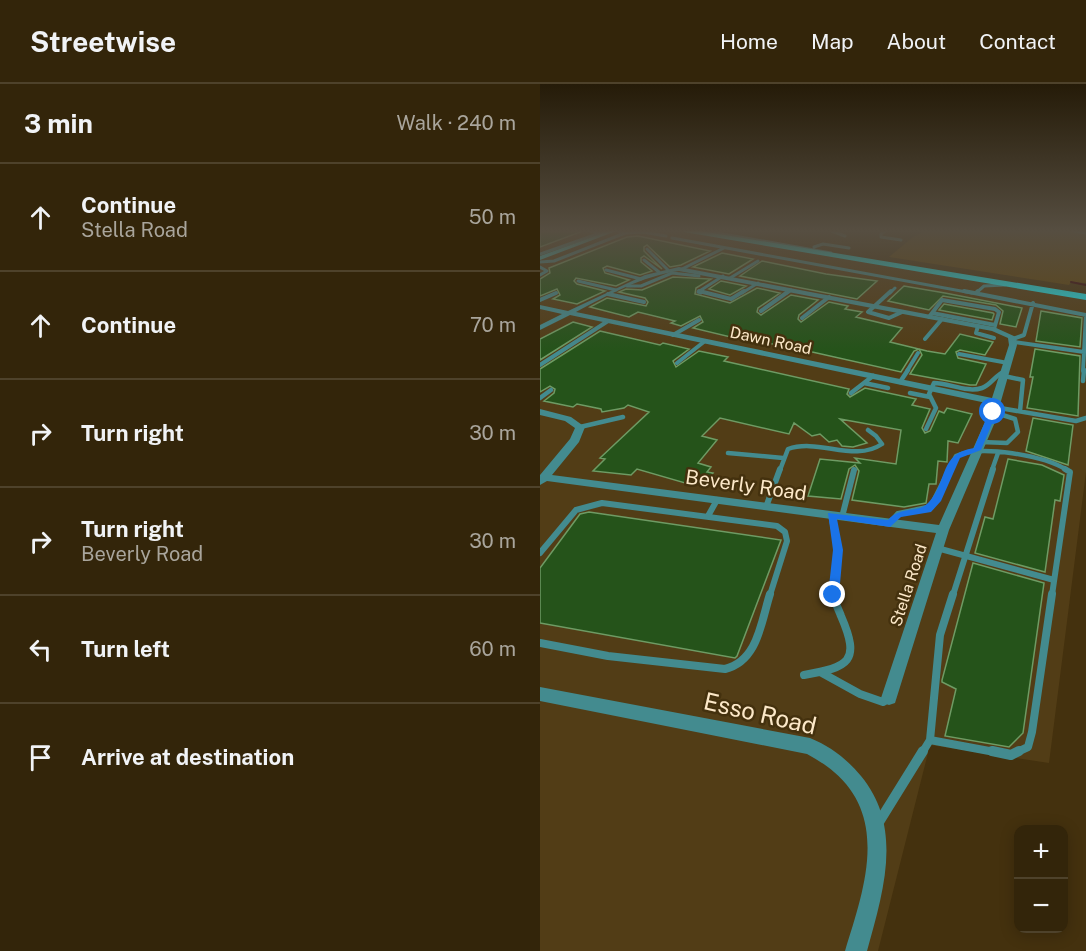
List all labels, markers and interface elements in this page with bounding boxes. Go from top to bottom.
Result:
text: Streetwise [30,25,176,58]
text: Home [720,29,778,54]
text: Map [811,29,854,54]
text: About [887,29,946,54]
text: Contact [979,29,1056,54]
text: 3 min [24,108,93,139]
text: Walk · 240 m [396,111,516,135]
text: Continue [81,192,176,218]
icon: ahead [24,201,57,234]
text: 50 m [469,205,516,229]
text: Stella Road [81,218,188,242]
icon: ahead [24,309,57,342]
text: Continue [81,312,176,338]
text: 70 m [470,313,516,337]
street label: Dawn Road [728,323,814,358]
route start [979,398,1005,424]
icon: right [24,417,57,450]
text: Turn right [81,420,184,446]
text: 30 m [469,421,516,445]
street label: Beverly Road [684,465,808,505]
text: Turn right [81,516,184,542]
icon: right [24,525,57,558]
text: 30 m [469,529,516,553]
text: Beverly Road [81,542,203,566]
street label: Stella Road [886,542,931,629]
route end [819,581,845,607]
icon: left [24,633,57,666]
text: Turn left [81,636,170,662]
text: 60 m [469,637,516,661]
street label: Esso Road [701,686,819,740]
icon: arrive [24,741,57,774]
text: Arrive at destination [81,744,294,770]
map controls [1014,825,1068,933]
button: + [1014,825,1068,879]
button: − [1014,879,1068,933]

